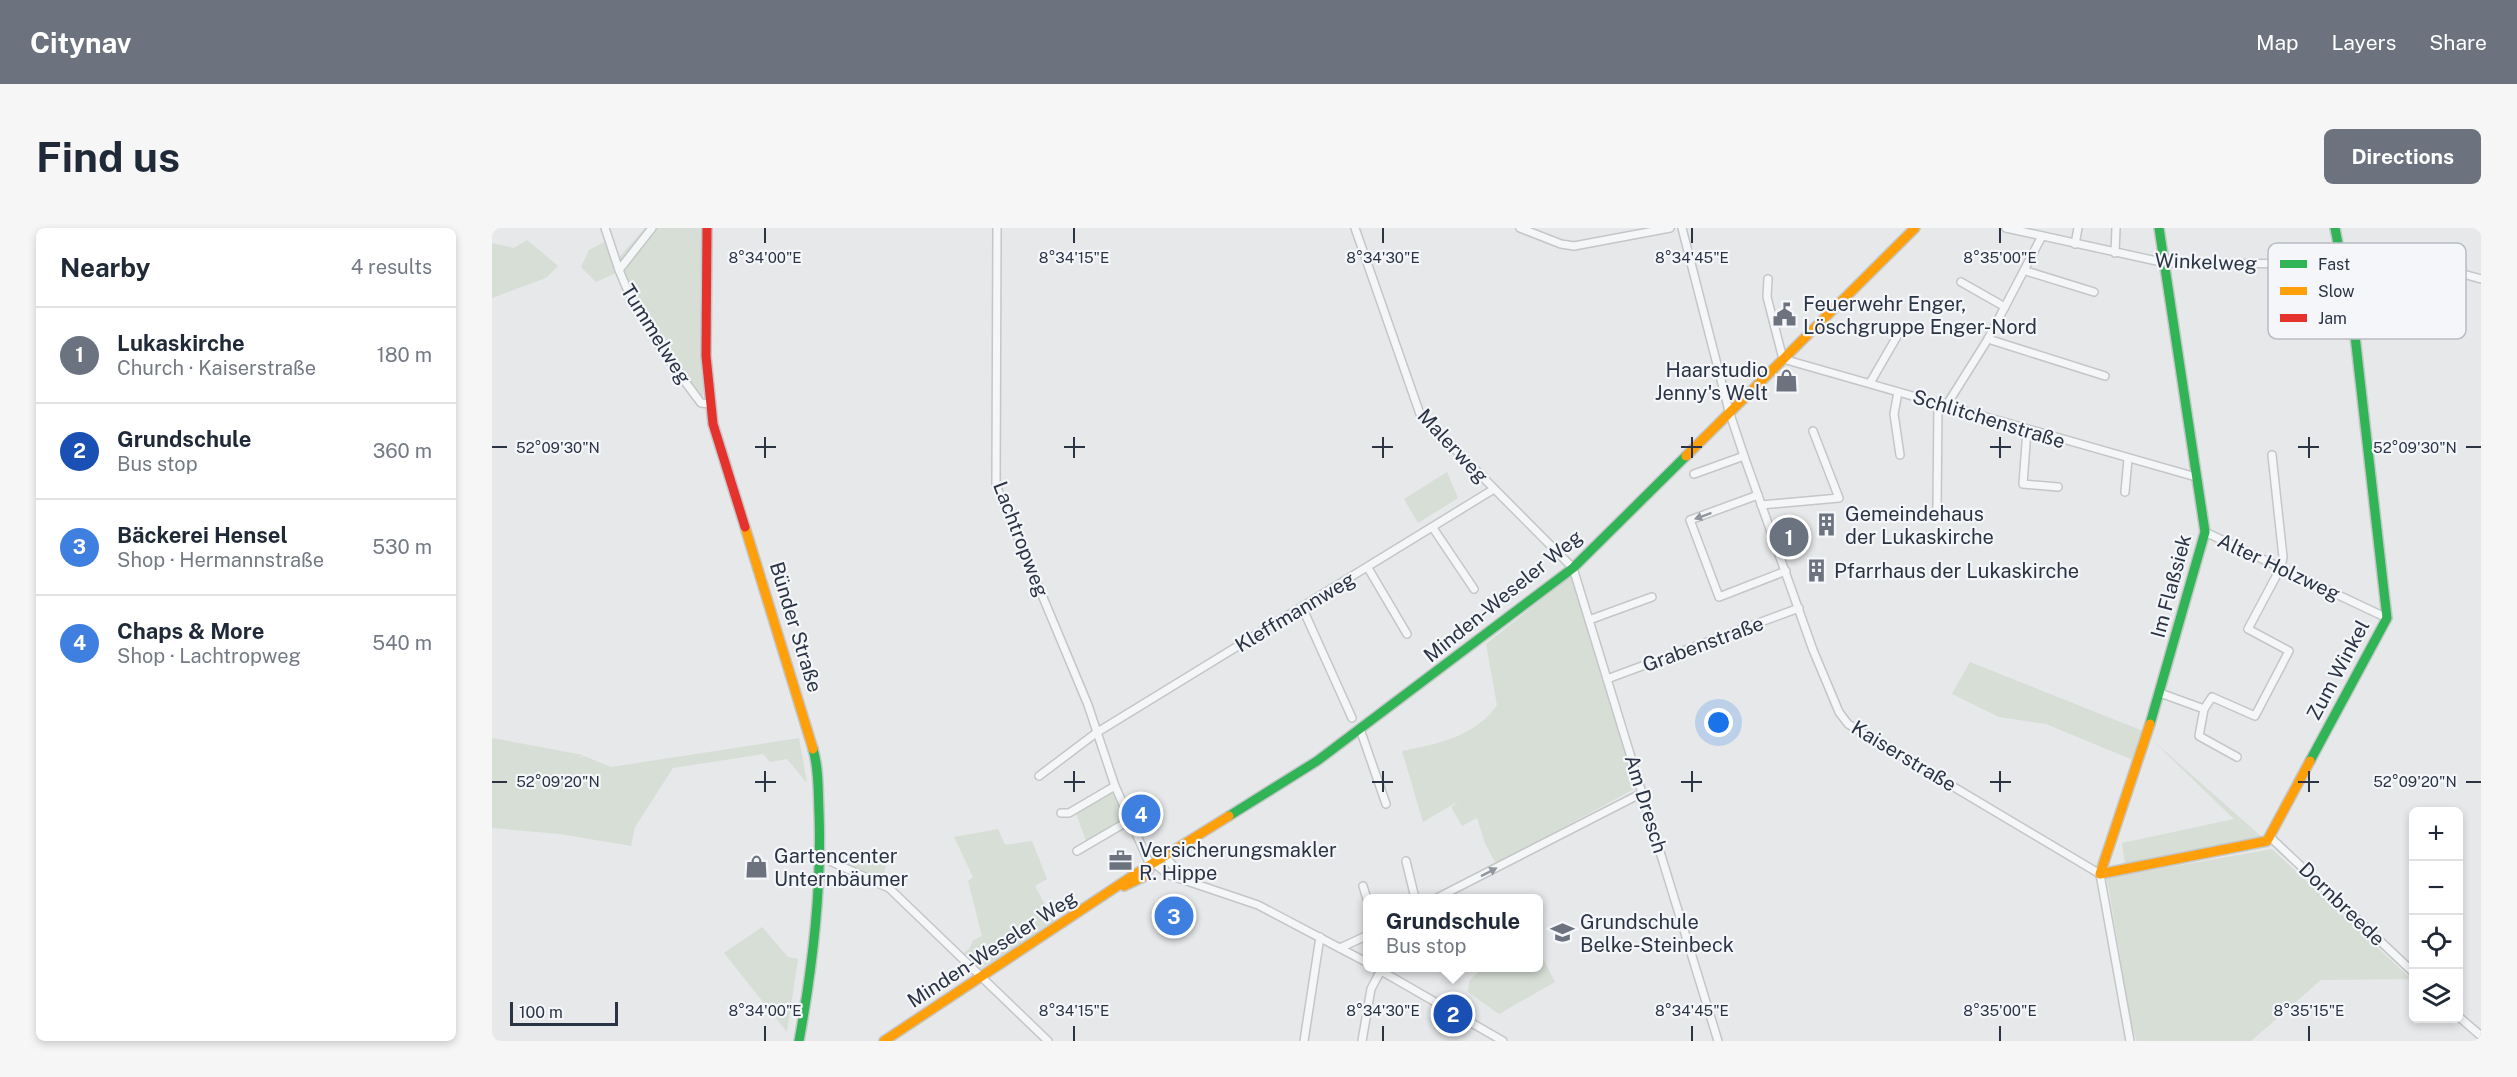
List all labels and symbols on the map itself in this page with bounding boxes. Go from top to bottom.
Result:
legend [2268,243,2466,339]
street label: Winkelweg [2154,248,2258,276]
text: 8°34'00"E [728,249,802,266]
text: 8°34'15"E [1039,249,1109,266]
text: 8°34'30"E [1346,249,1420,266]
text: 8°34'45"E [1655,249,1729,266]
text: 8°35'00"E [1963,249,2037,266]
text: Fast [2318,255,2350,274]
street label: Tummelweg [616,280,696,388]
text: Slow [2318,282,2355,301]
place label: Feuerwehr Enger, Löschgruppe Enger-Nord [1803,292,2037,339]
public building icon: Feuerwehr Enger, Löschgruppe Enger-Nord [1772,302,1798,328]
text: Jam [2318,309,2347,328]
place label: Haarstudio Jenny's Welt [1655,358,1768,405]
shop icon: Haarstudio Jenny's Welt [1773,368,1799,394]
street label: Schlitchenstraße [1910,384,2068,454]
street label: Malerweg [1413,404,1493,488]
text: 52°09'30"N [516,439,600,456]
text: 52°09'30"N [2373,439,2457,456]
street label: Lachtropweg [988,478,1054,600]
place label: Gemeindehaus der Lukaskirche [1845,502,1994,549]
one-way arrow [1694,511,1712,521]
building icon: Gemeindehaus der Lukaskirche [1814,512,1840,538]
pin: 1 [1770,514,1808,560]
street label: Minden-Weseler Weg [1419,525,1587,667]
street label: Alter Holzweg [2214,528,2344,606]
street label: Im Flaßsiek [2146,532,2196,640]
building icon: Pfarrhaus der Lukaskirche [1803,558,1829,584]
street label: Bünder Straße [765,559,827,695]
place label: Pfarrhaus der Lukaskirche [1834,559,2079,583]
street label: Kleffmannweg [1231,567,1359,657]
street label: Grabenstraße [1639,611,1767,677]
street label: Zum Winkel [2302,616,2374,724]
your location [1704,708,1733,737]
street label: Kaiserstraße [1847,715,1961,797]
street label: Am Dresch [1620,752,1672,856]
text: 52°09'20"N [516,773,600,790]
text: 52°09'20"N [2373,773,2457,790]
pin: 4 [1122,792,1160,836]
place label: Versicherungsmakler R. Hippe [1139,838,1337,885]
place label: Gartencenter Unternbäumer [774,844,909,891]
office icon: Versicherungsmakler R. Hippe [1108,848,1134,874]
shop icon: Gartencenter Unternbäumer [743,854,769,880]
street label: Dornbreede [2294,857,2390,951]
one-way arrow [1480,867,1497,877]
street label: Minden-Weseler Weg [903,885,1081,1013]
pin: 3 [1154,894,1194,938]
place label: Grundschule Belke-Steinbeck [1580,910,1734,957]
school or university icon: Grundschule Belke-Steinbeck [1549,920,1575,946]
pin: 2 [1434,992,1472,1036]
scale bar [510,999,618,1026]
text: 8°34'00"E [728,1002,802,1019]
text: 8°34'15"E [1039,1002,1109,1019]
text: 8°34'30"E [1346,1002,1420,1019]
text: 8°34'45"E [1655,1002,1729,1019]
text: 8°35'00"E [1963,1002,2037,1019]
text: 8°35'15"E [2274,1002,2344,1019]

